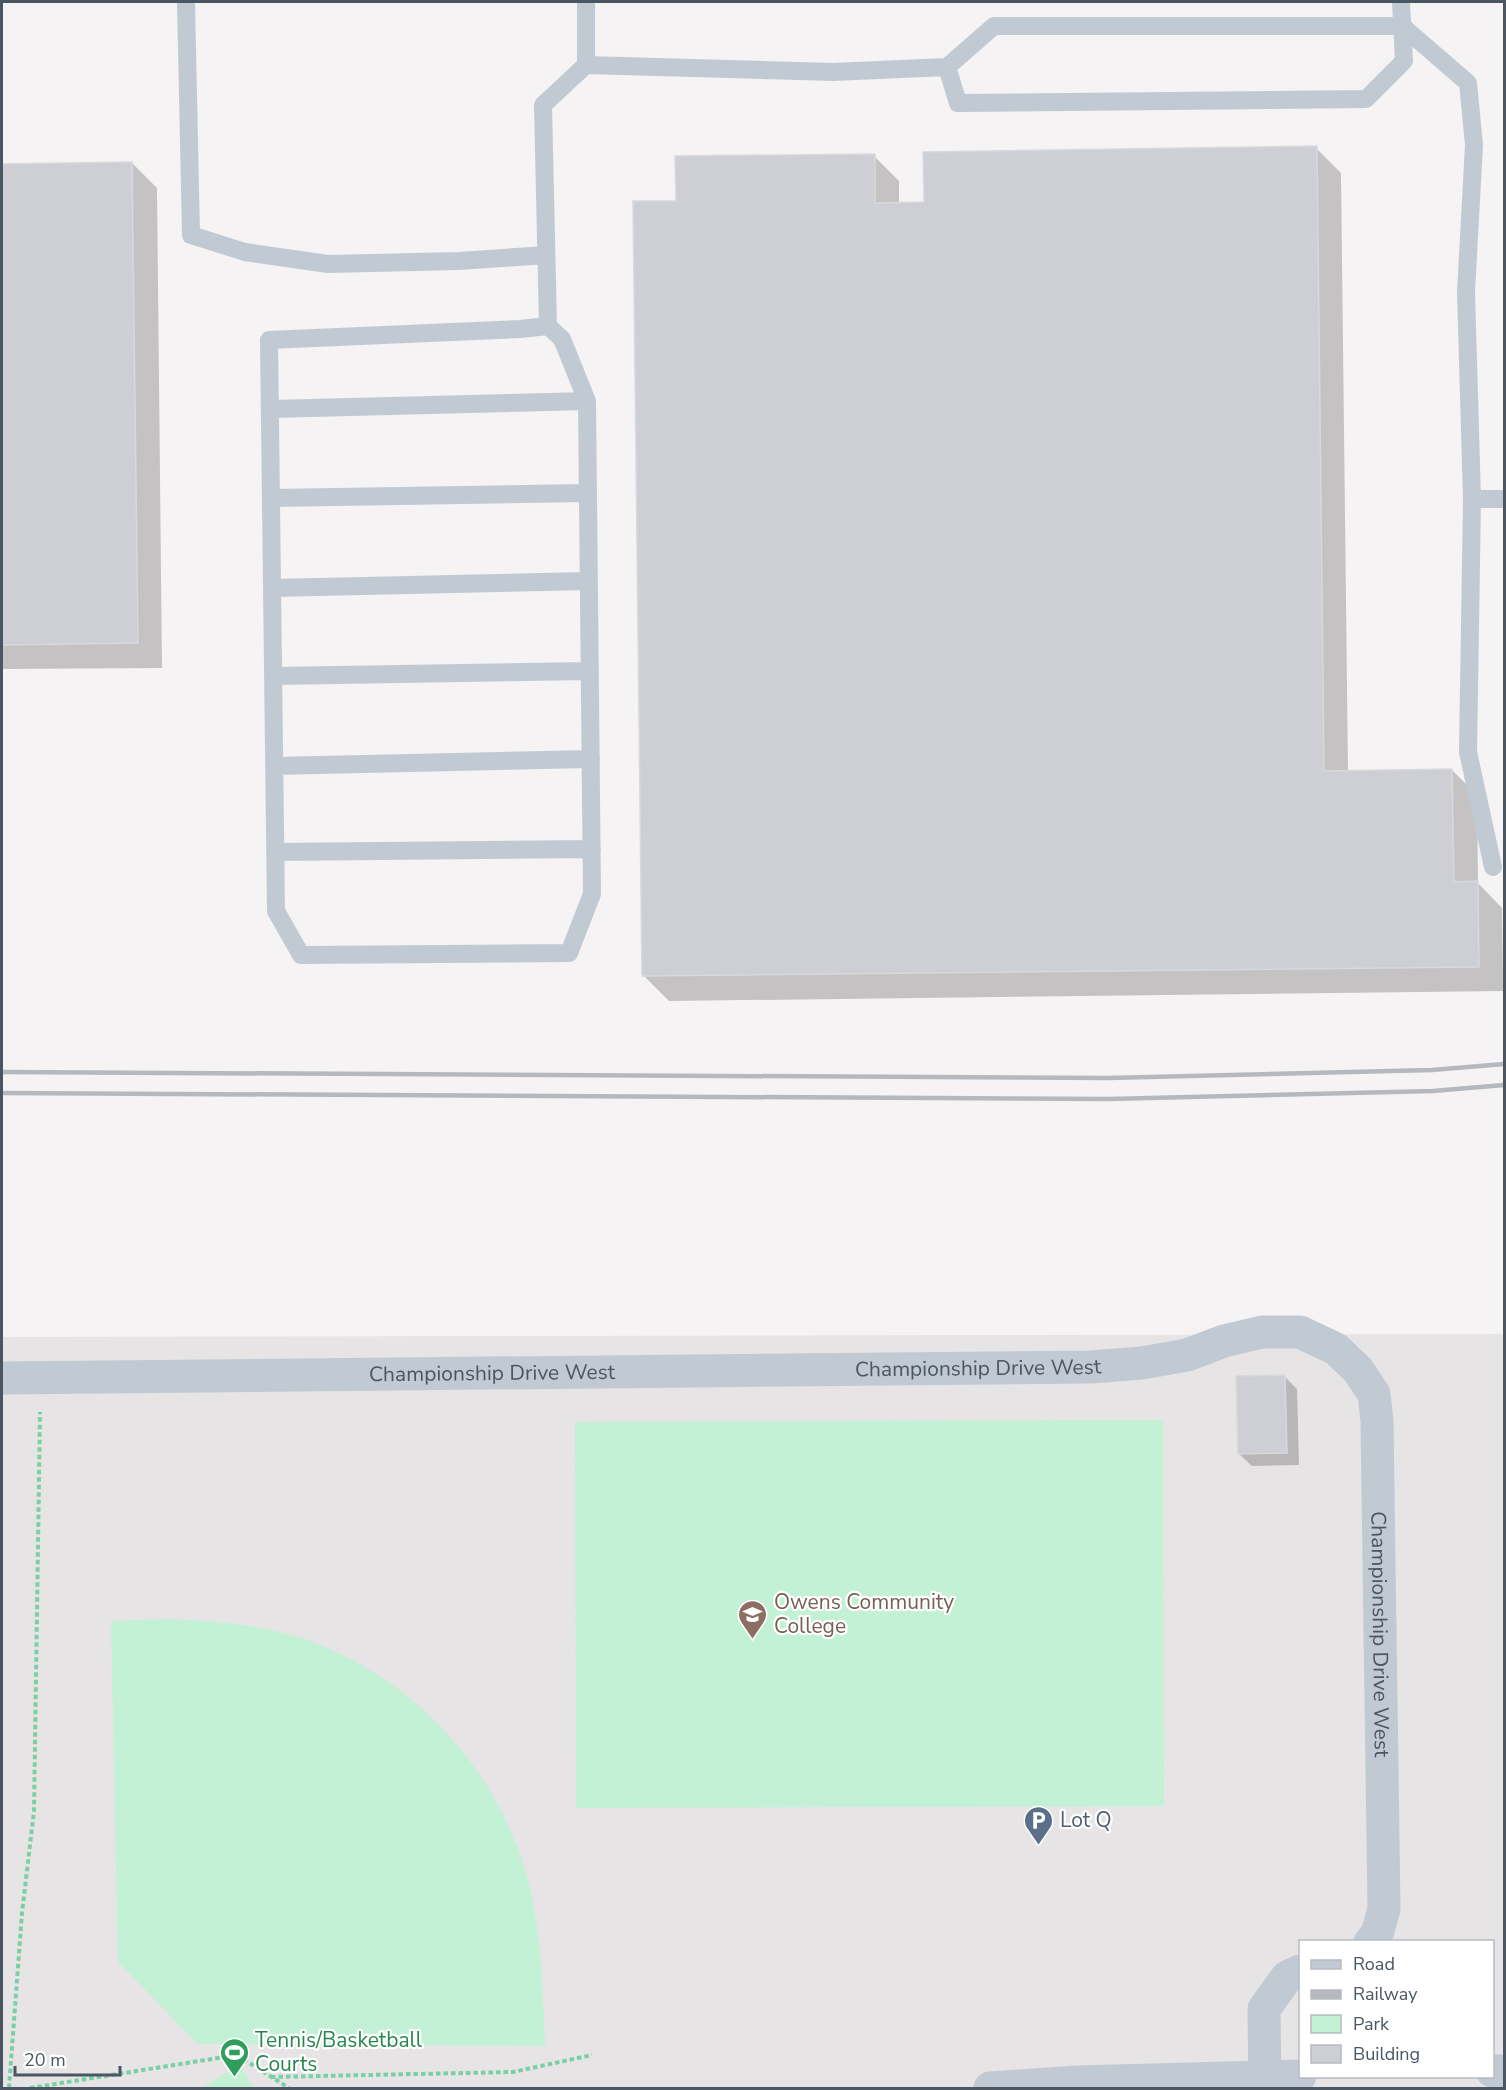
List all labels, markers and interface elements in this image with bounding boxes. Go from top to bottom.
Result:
street label: Championship Drive West [855,1352,1103,1383]
street label: Championship Drive West [369,1358,616,1388]
street label: Championship Drive West [1364,1511,1396,1758]
place label: Owens Community College [774,1588,954,1640]
school or university icon: Owens Community College [737,1598,769,1640]
parking icon: Lot Q [1023,1804,1055,1846]
place label: Lot Q [1060,1806,1112,1834]
legend [1299,1940,1494,2078]
text: Road [1353,1952,1395,1976]
text: Railway [1353,1982,1418,2006]
text: Park [1353,2012,1390,2036]
place label: Tennis/Basketball Courts [255,2026,423,2078]
sports icon: Tennis/Basketball Courts [218,2036,250,2078]
scale bar [15,2039,120,2077]
text: Building [1353,2042,1420,2066]
text: 20 m [24,2048,66,2072]

